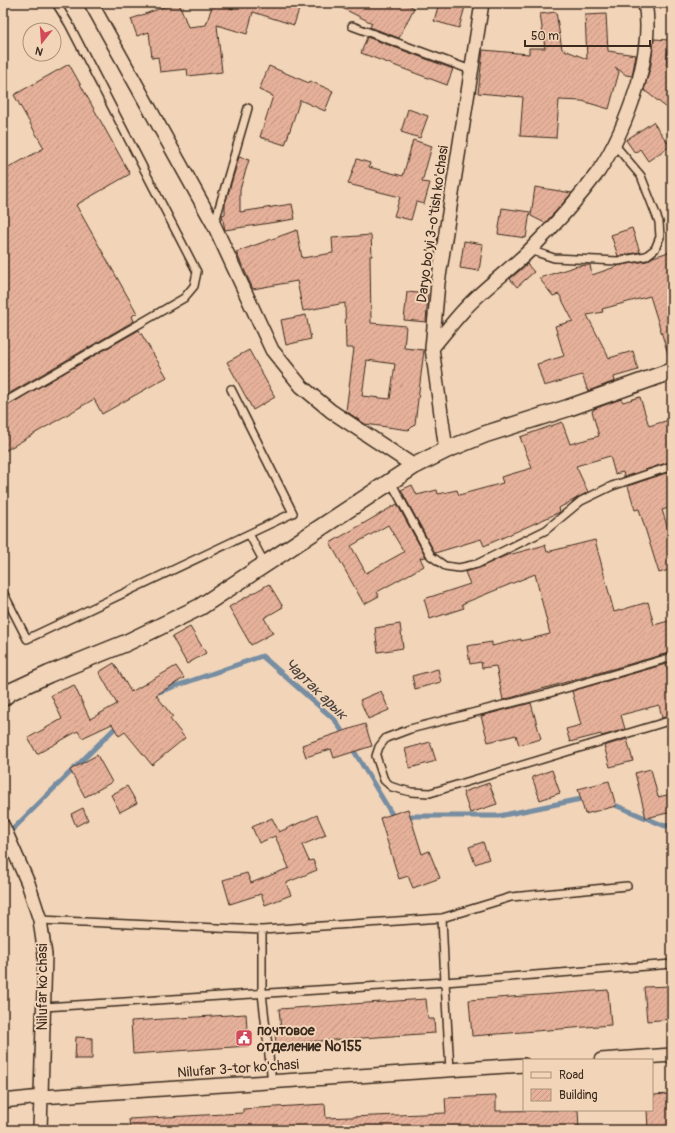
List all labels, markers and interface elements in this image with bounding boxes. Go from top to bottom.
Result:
north arrow [22,22,62,62]
scale bar [525,22,650,48]
text: 50 m [531,29,559,44]
text: N [33,44,45,58]
street label: Daryo bo'yi 3-o'tish ko'chasi [413,144,452,304]
water label: Чартак арык [280,655,352,725]
street label: Nilufar ko'chasi [34,943,51,1031]
place label: почтовое отделение №155 [256,1022,362,1055]
public building icon: почтовое отделение №155 [234,1028,254,1048]
street label: Nilufar 3-tor ko'chasi [177,1056,300,1081]
legend [523,1059,653,1111]
text: Road [559,1068,584,1083]
text: Building [559,1088,598,1103]

